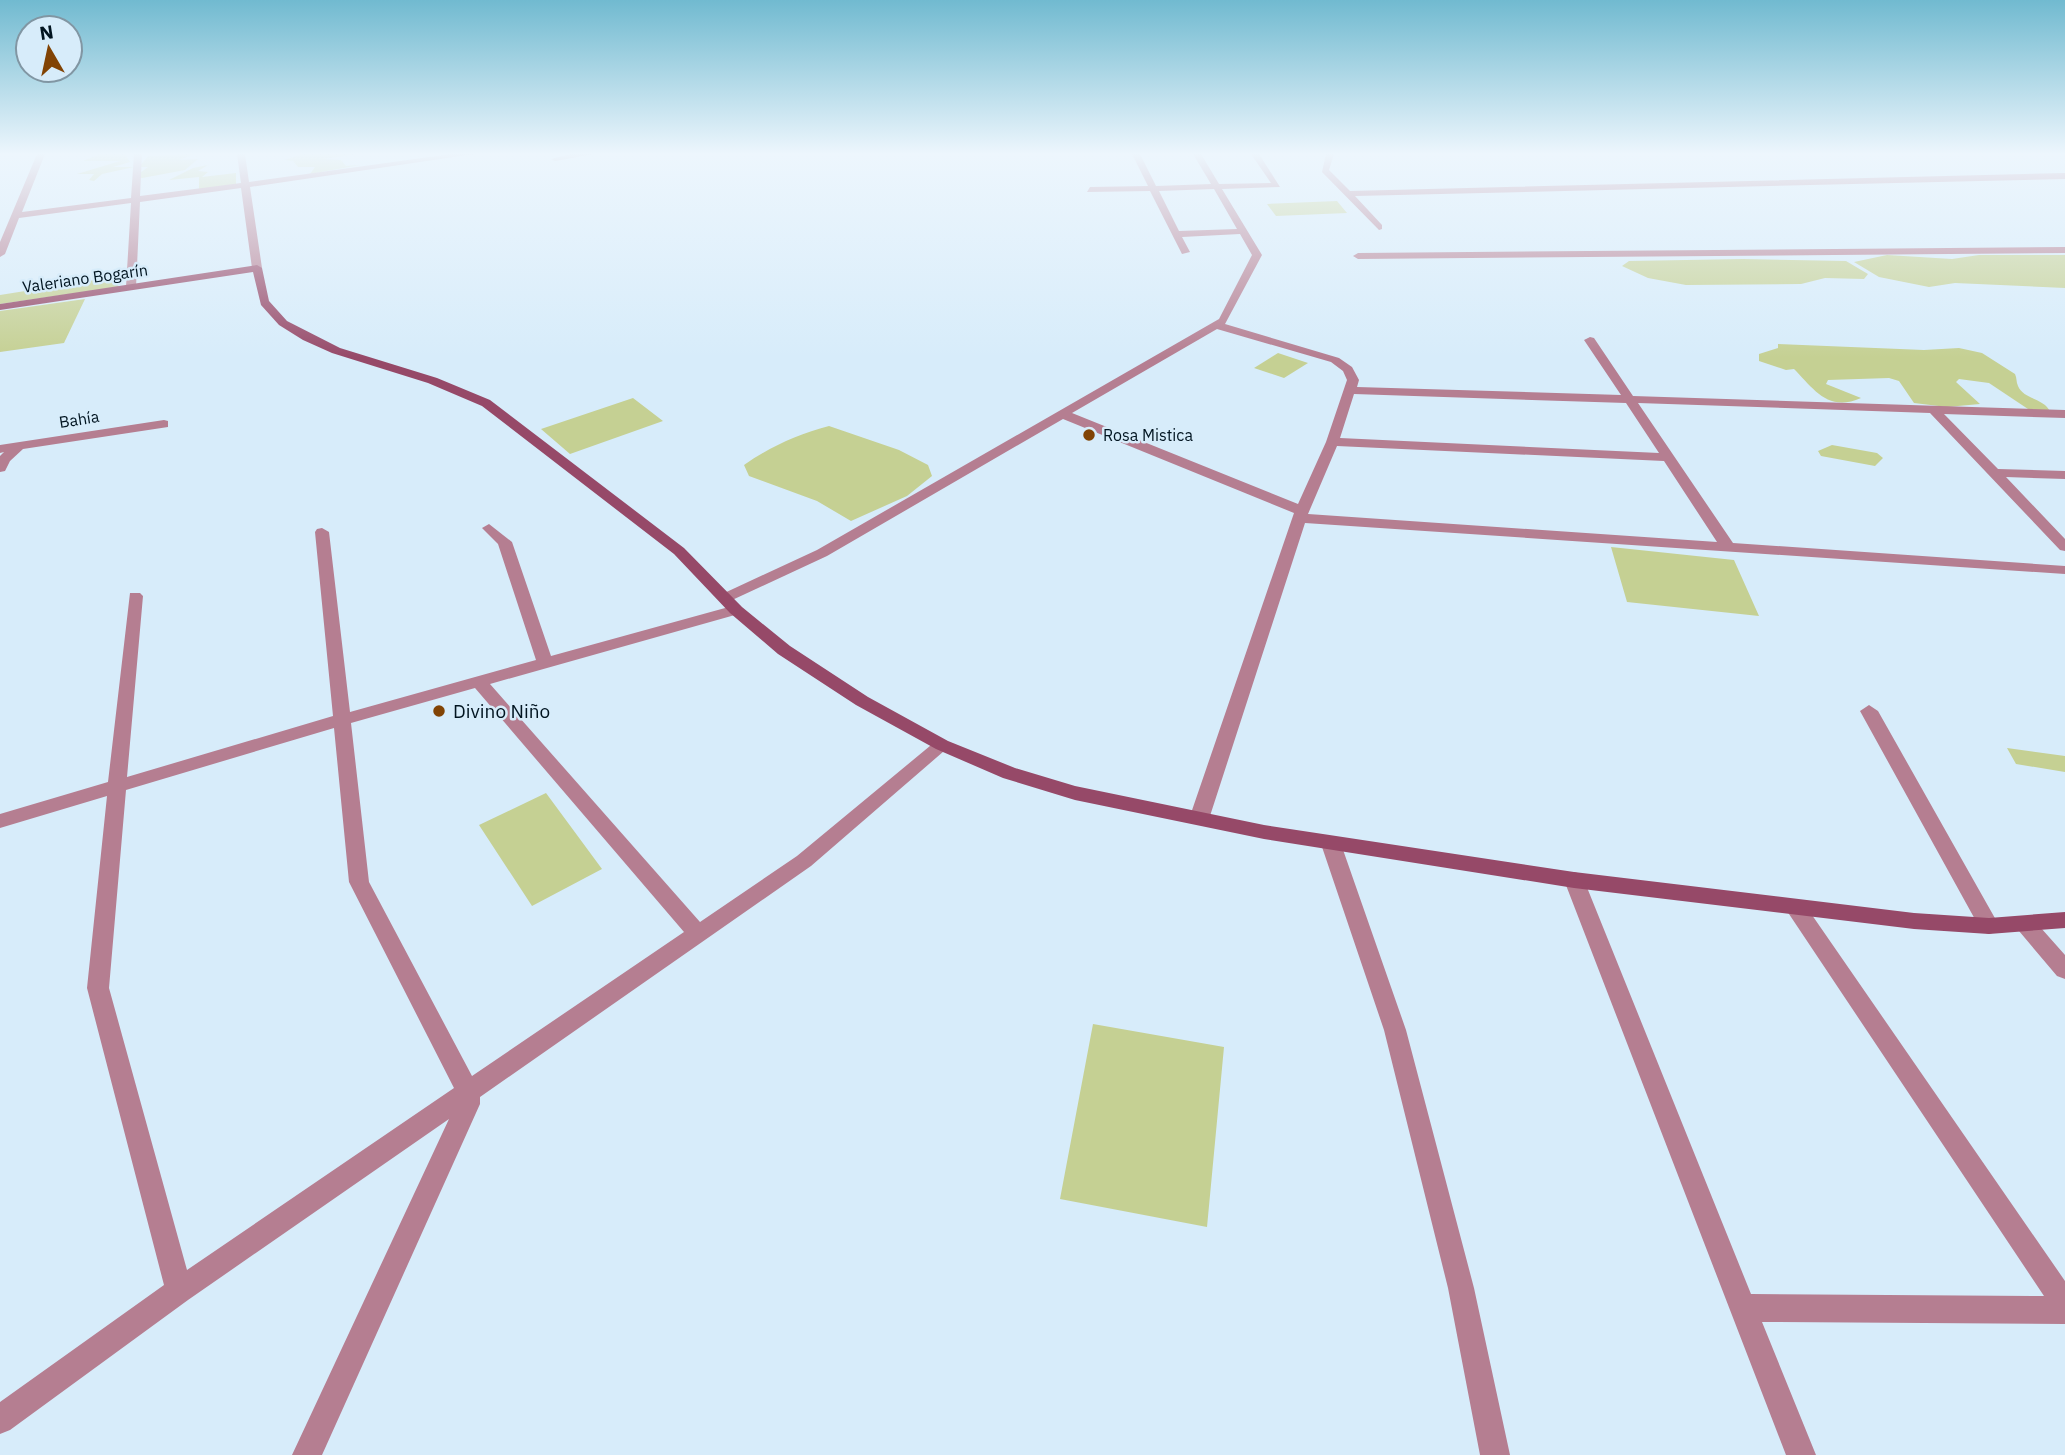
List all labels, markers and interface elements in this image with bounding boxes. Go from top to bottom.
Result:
north arrow [14,14,84,84]
text: N [38,19,55,45]
street label: Valeriano Bogarín [21,259,149,297]
street label: Bahía [57,406,101,432]
place label: Rosa Mistica [1103,425,1193,445]
marker: Rosa Mistica [1081,427,1097,443]
place label: Divino Niño [453,699,550,723]
marker: Divino Niño [431,703,447,719]

